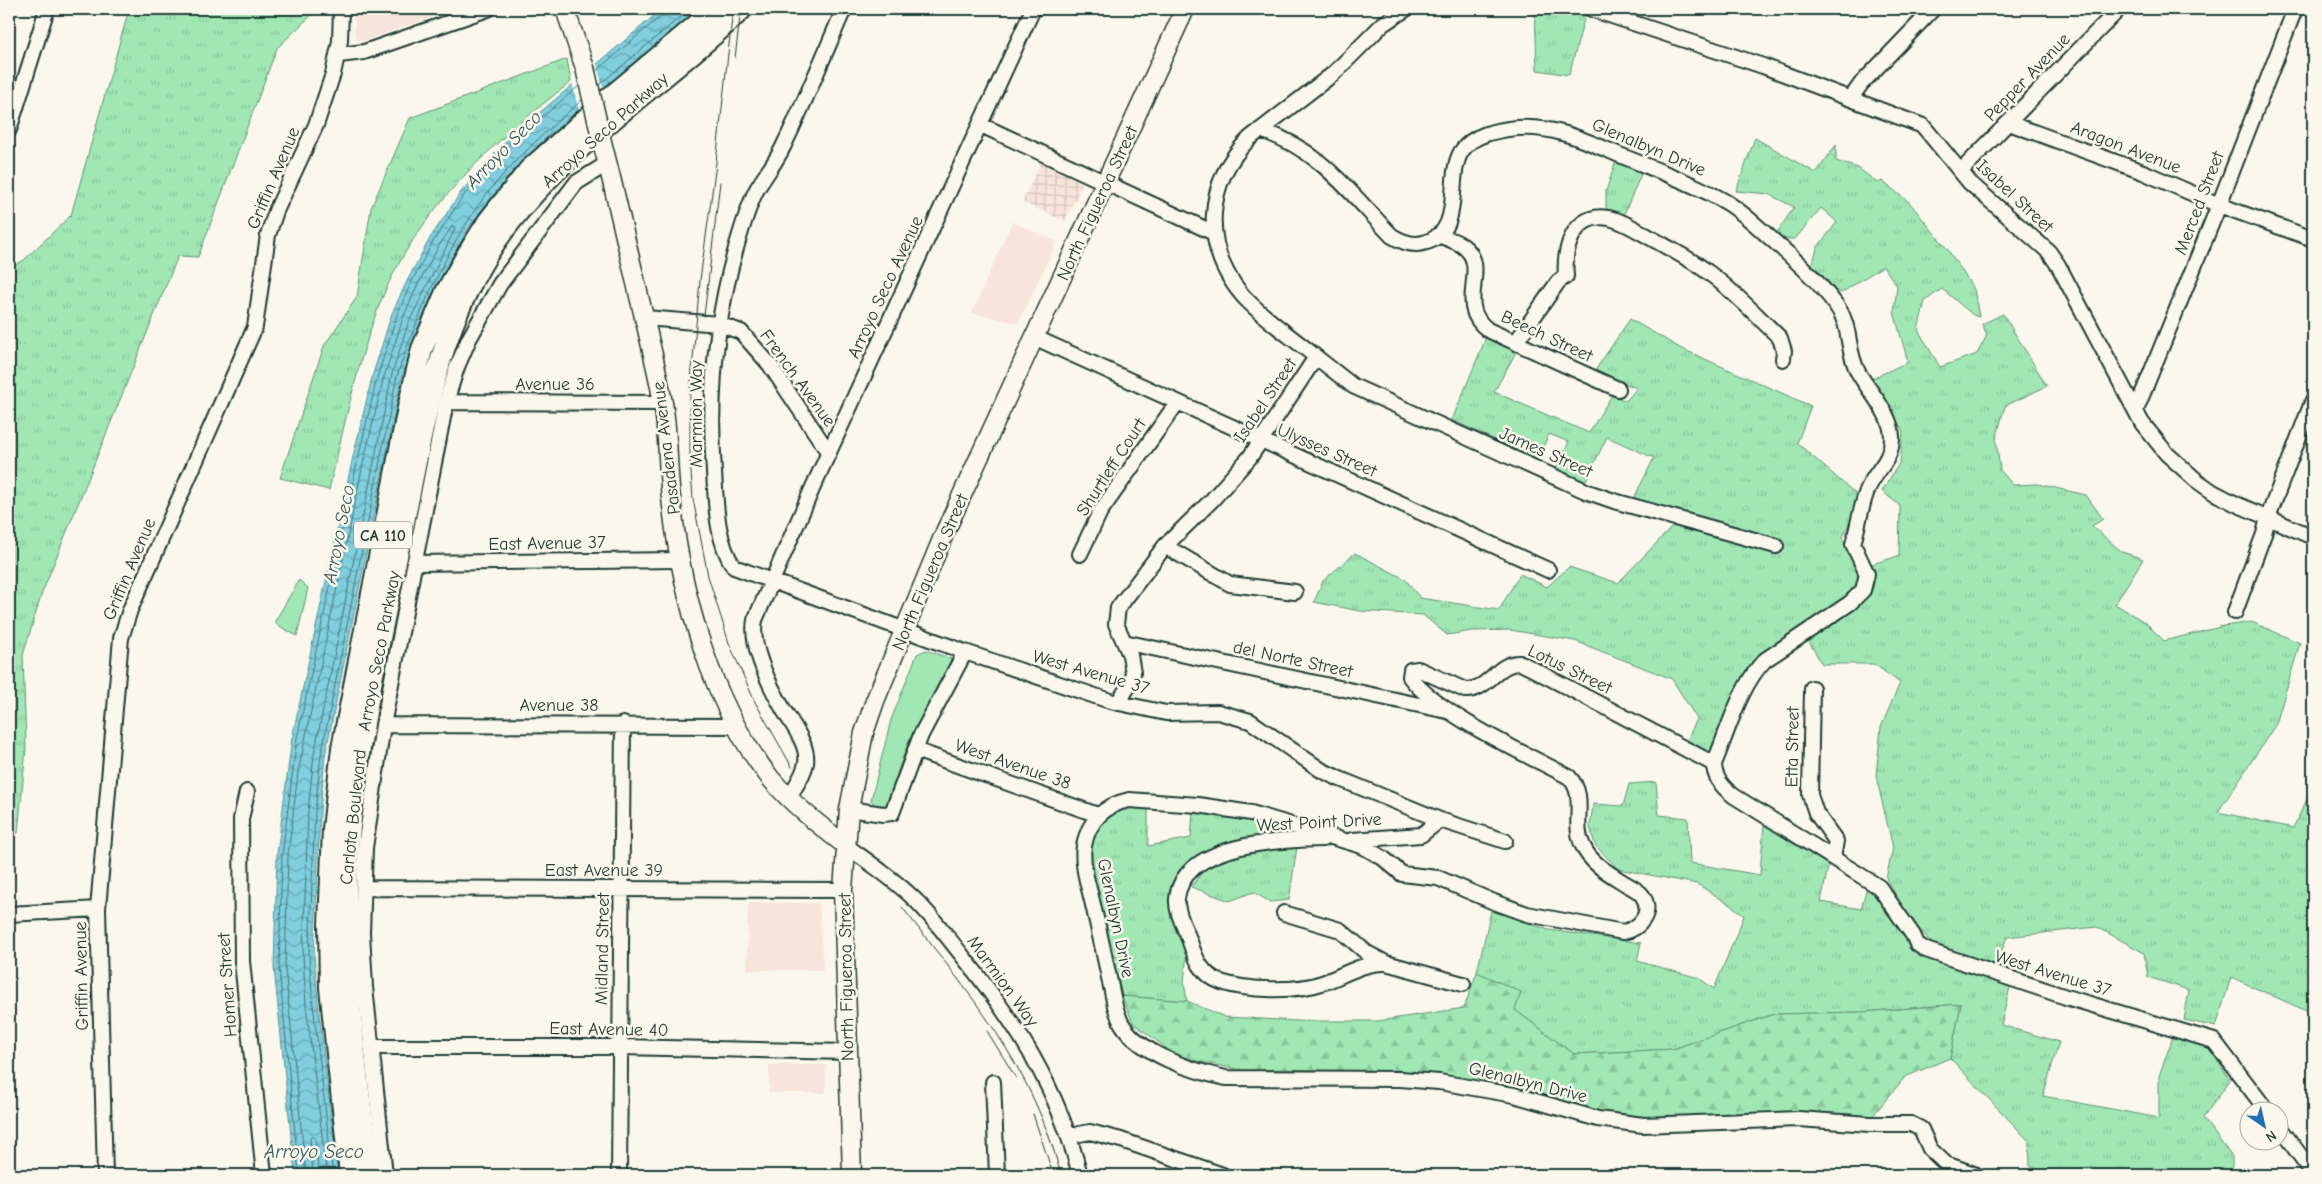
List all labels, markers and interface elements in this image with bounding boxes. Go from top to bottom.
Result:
street label: Pepper Avenue [1980,29,2075,126]
street label: Arroyo Seco Parkway [538,68,673,193]
water label: Arroyo Seco [460,106,546,194]
street label: Glenalbyn Drive [1589,114,1709,181]
street label: Aragon Avenue [2068,117,2184,178]
street label: North Figueroa Street [1052,122,1143,284]
street label: Griffin Avenue [242,124,304,232]
street label: Merced Street [2170,148,2229,258]
street label: Isabel Street [1972,155,2058,238]
street label: Arroyo Seco Avenue [843,212,928,362]
street label: Beech Street [1498,306,1597,367]
street label: French Avenue [755,325,840,431]
street label: Isabel Street [1229,353,1302,447]
street label: Marmion Way [686,359,707,468]
street label: Avenue 36 [515,374,595,395]
street label: Pasadena Avenue [648,380,685,516]
street label: Shurtleff Court [1072,414,1151,520]
street label: Ulysses Street [1274,419,1381,482]
street label: James Street [1496,423,1597,483]
water label: Arroyo Seco [318,483,359,586]
street label: North Figueroa Street [888,490,973,654]
street label: Griffin Avenue [98,515,160,623]
road number: CA 110 [354,522,412,548]
street label: East Avenue 37 [488,532,606,555]
street label: Arroyo Seco Parkway [354,568,405,733]
street label: del Norte Street [1231,637,1355,683]
street label: Lotus Street [1524,640,1616,699]
street label: West Avenue 37 [1030,646,1152,699]
street label: Avenue 38 [519,695,599,716]
street label: Etta Street [1781,705,1804,788]
street label: West Avenue 38 [952,735,1074,794]
street label: Carlota Boulevard [336,748,371,886]
street label: West Point Drive [1256,809,1382,836]
street label: Glenalbyn Drive [1093,857,1138,980]
street label: East Avenue 39 [545,860,663,881]
street label: Midland Street [591,892,614,1005]
street label: North Figueroa Street [835,892,858,1061]
street label: Griffin Avenue [70,921,93,1031]
street label: Homer Street [213,931,242,1038]
street label: Marmion Way [962,932,1043,1032]
street label: West Avenue 37 [1992,946,2114,1001]
street label: East Avenue 40 [549,1018,669,1041]
street label: Glenalbyn Drive [1466,1058,1589,1107]
north arrow [2240,1102,2290,1152]
text: N [2262,1127,2280,1146]
water label: Arroyo Seco [263,1141,364,1163]

